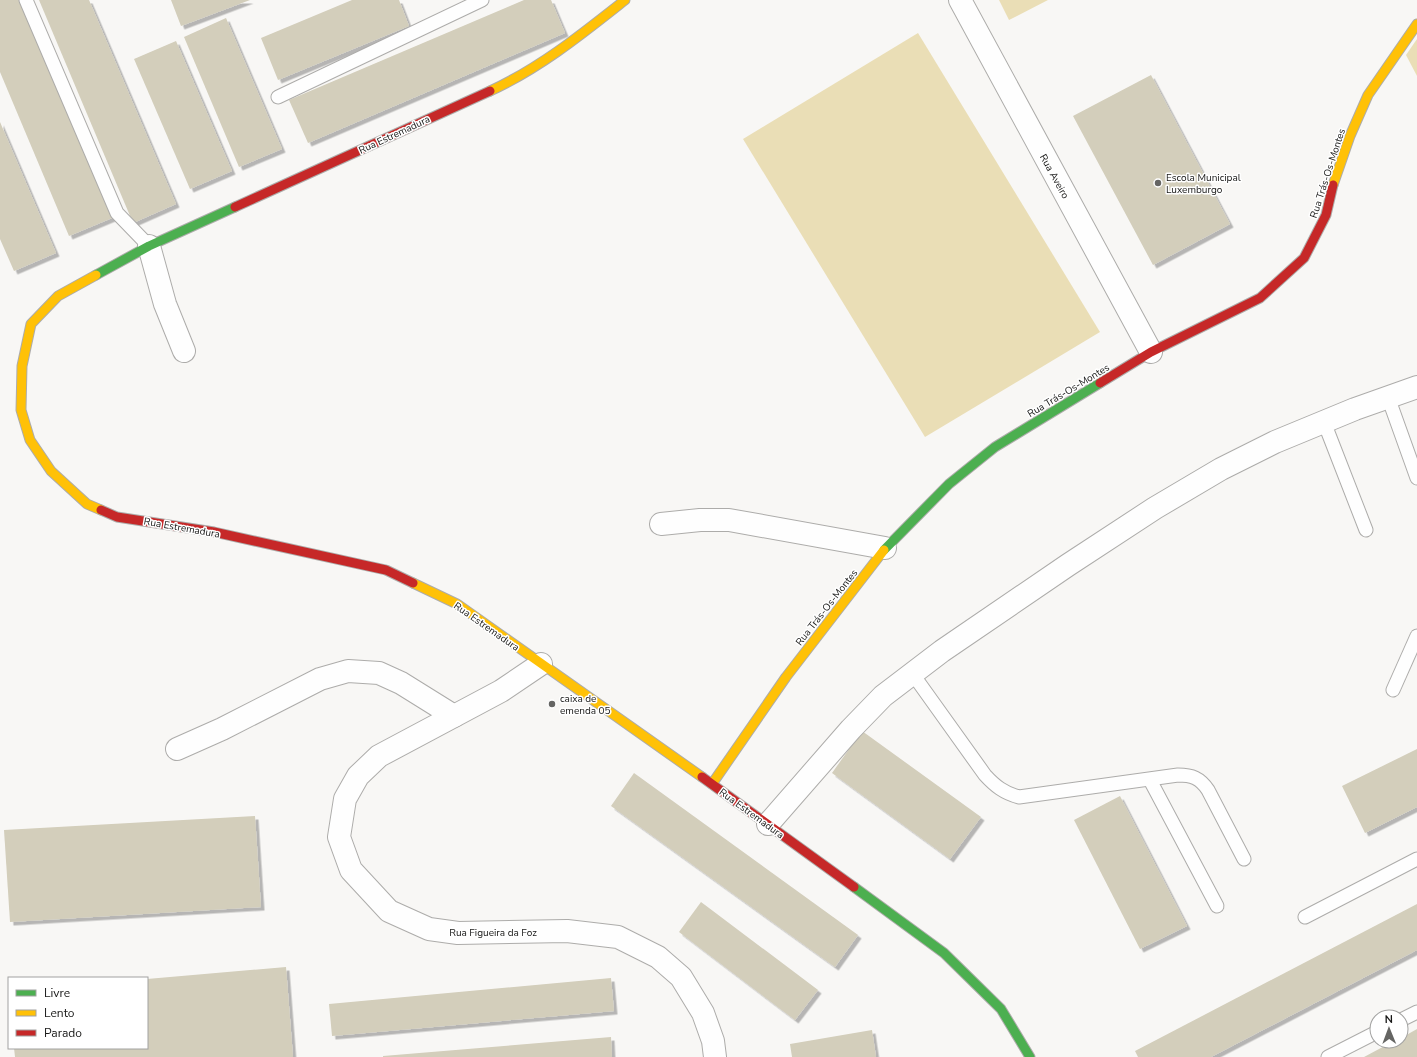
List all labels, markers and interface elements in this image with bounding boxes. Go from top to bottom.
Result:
street label: Rua Estremadura [357,112,432,158]
street label: Rua Trás-Os-Montes [1307,127,1349,220]
street label: Rua Aveiro [1036,152,1072,202]
place label: Escola Municipal Luxemburgo [1166,171,1241,197]
marker: Escola Municipal Luxemburgo [1153,178,1163,188]
street label: Rua Trás-Os-Montes [1025,361,1112,421]
street label: Rua Estremadura [143,514,221,542]
street label: Rua Trás-Os-Montes [793,566,861,649]
street label: Rua Estremadura [451,599,522,655]
place label: caixa de emenda 05 [560,692,611,718]
marker: caixa de emenda 05 [547,699,557,709]
street label: Rua Estremadura [716,785,787,842]
street label: Rua Figueira da Foz [449,926,537,940]
legend [8,977,148,1049]
text: Livre [44,985,70,1001]
text: Lento [44,1005,75,1021]
north arrow [1369,1009,1409,1049]
text: N [1385,1012,1393,1027]
text: Parado [44,1025,82,1041]

